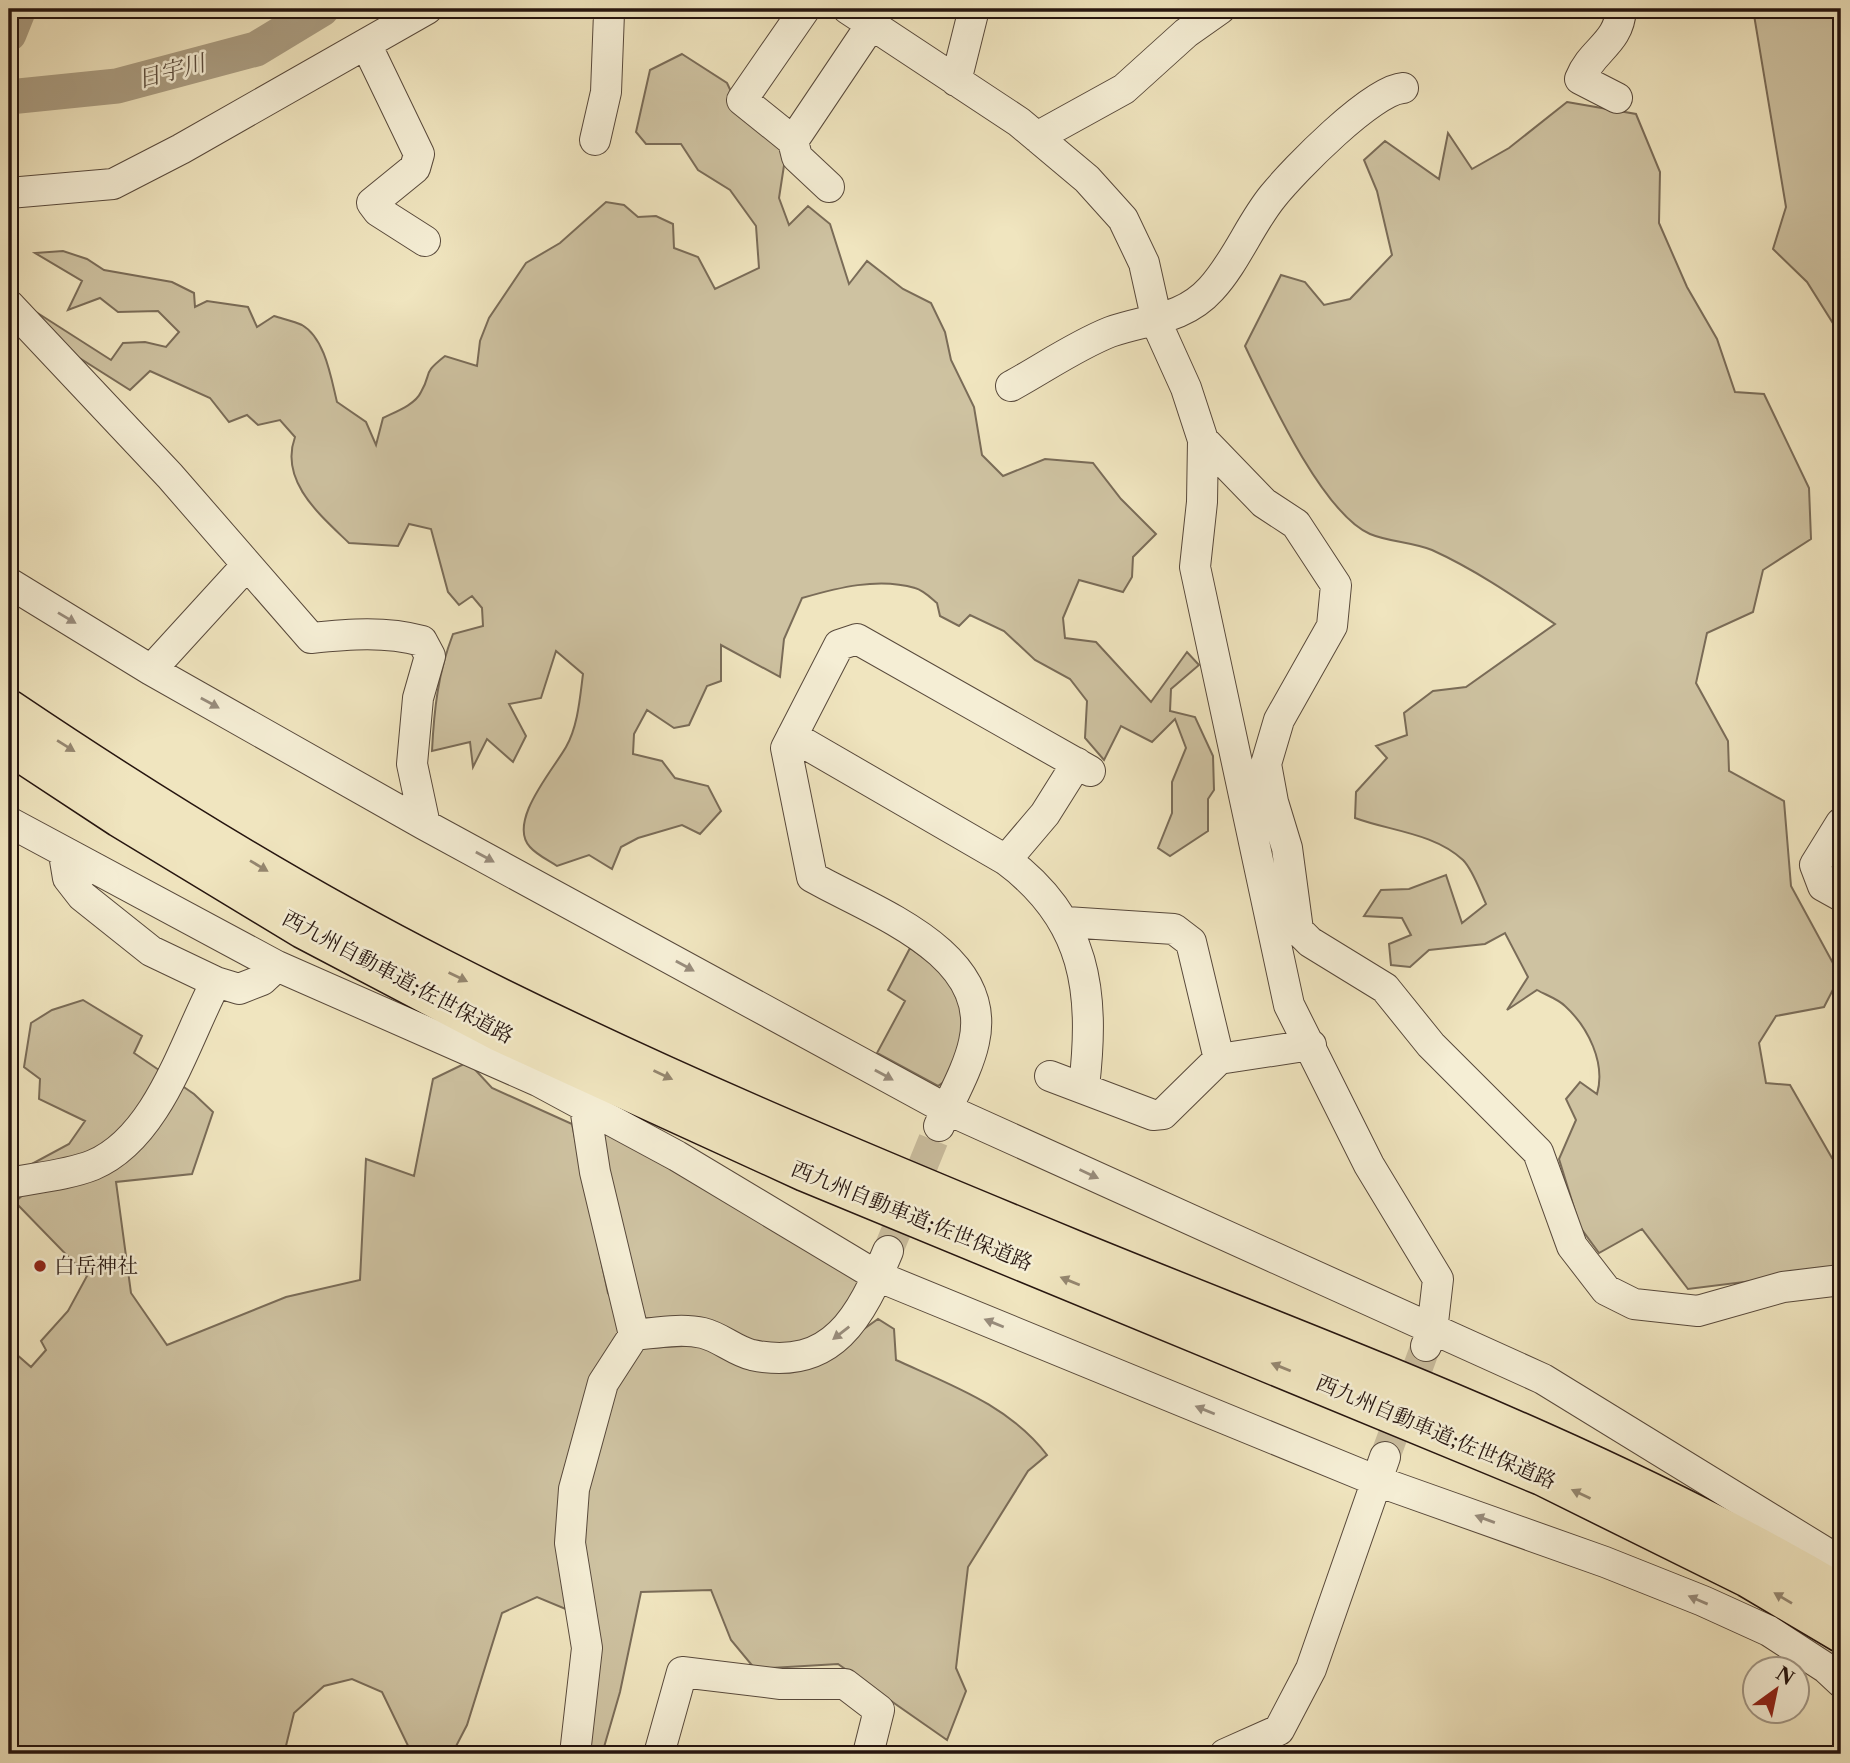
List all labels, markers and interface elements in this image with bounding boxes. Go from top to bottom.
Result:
water label: 日宇川 [134,48,211,93]
one-way arrow [57,612,77,625]
one-way arrow [200,697,220,709]
one-way arrow [56,740,75,753]
one-way arrow [475,851,495,863]
one-way arrow [250,860,269,872]
street label: 西九州自動車道;佐世保道路 [278,905,518,1048]
one-way arrow [675,960,694,972]
one-way arrow [448,971,468,982]
one-way arrow [653,1069,673,1081]
one-way arrow [875,1069,894,1081]
street label: 西九州自動車道;佐世保道路 [788,1156,1036,1275]
one-way arrow [1079,1168,1099,1180]
place label: 白岳神社 [54,1253,138,1278]
marker: 白岳神社 [32,1258,48,1274]
one-way arrow [1060,1275,1081,1286]
one-way arrow [984,1318,1005,1329]
one-way arrow [832,1326,850,1341]
one-way arrow [1270,1361,1291,1372]
street label: 西九州自動車道;佐世保道路 [1313,1370,1560,1493]
one-way arrow [1194,1404,1215,1415]
one-way arrow [1571,1488,1591,1500]
one-way arrow [1474,1513,1495,1524]
one-way arrow [1773,1592,1792,1605]
one-way arrow [1687,1594,1708,1605]
north arrow [1742,1654,1812,1724]
text: N [1772,1662,1798,1690]

